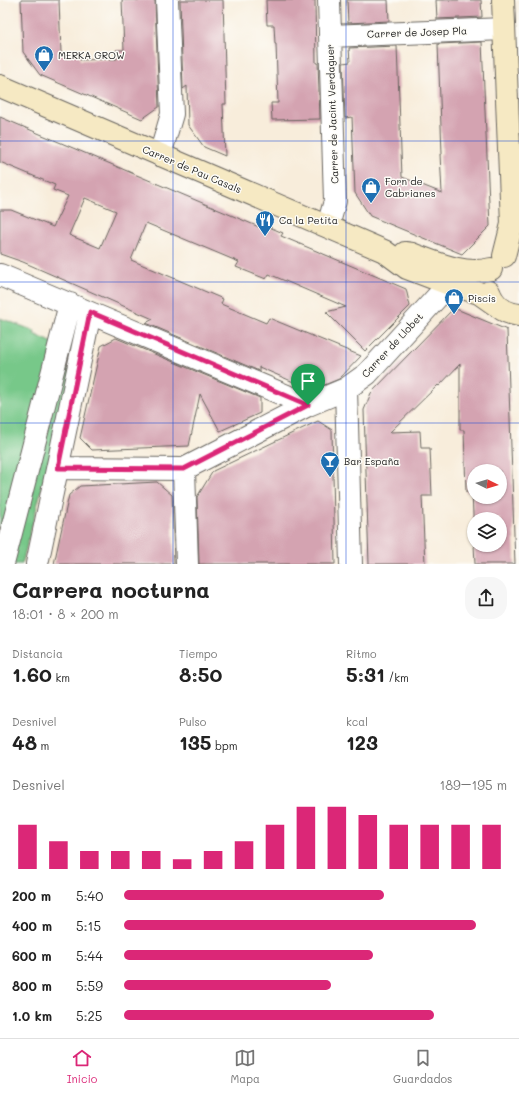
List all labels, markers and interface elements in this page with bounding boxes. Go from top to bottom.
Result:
street label: Carrer de Josep Pla [367,23,467,41]
shop icon: MERKA GROW [33,44,55,72]
street label: Carrer de Jacint Verdaguer [323,44,341,184]
place label: MERKA GROW [58,48,125,62]
street label: Carrer de Pau Casals [140,142,244,196]
place label: Forn de Cabrianes [385,174,436,200]
shop icon: Forn de Cabrianes [360,176,382,204]
restaurant icon: Ca la Petita [254,209,276,237]
place label: Ca la Petita [279,213,338,227]
shop icon: Piscis [443,287,465,315]
place label: Piscis [468,291,496,305]
street label: Carrer de Llobet [358,309,426,381]
pin [291,364,325,405]
icon: arrive [297,370,319,392]
bar icon: Bar España [319,450,341,478]
place label: Bar España [344,454,399,468]
north arrow [467,464,507,504]
map controls [467,464,507,552]
button: layers [467,512,507,552]
text: Carrera nocturna [12,575,210,604]
button: share [465,577,507,619]
text: 18:01 · 8 × 200 m [12,605,119,622]
text: Distancia [12,646,63,661]
text: Tiempo [179,646,217,661]
text: Ritmo [346,646,377,661]
text: 1.60 [12,661,52,687]
text: 8:50 [179,661,222,687]
text: 5:31 [346,661,385,687]
text: km [52,670,70,685]
text: /km [385,670,409,685]
text: Desnivel [12,714,57,729]
text: Pulso [179,714,206,729]
text: kcal [346,714,368,729]
text: 48 [12,729,37,755]
text: 135 [179,729,212,755]
text: 123 [346,729,378,755]
text: m [37,738,49,753]
text: bpm [212,738,238,753]
text: Desnivel [12,776,65,793]
text: 189–195 m [439,776,507,793]
text: 200 m [12,887,51,904]
text: 5:40 [76,887,103,904]
text: 400 m [12,917,52,934]
text: 5:15 [76,917,101,934]
text: 600 m [12,947,52,964]
text: 5:44 [76,947,103,964]
text: 800 m [12,977,52,994]
text: 5:59 [76,977,103,994]
text: 1.0 km [12,1007,52,1024]
text: 5:25 [76,1007,102,1024]
tab: Inicio [67,1047,97,1086]
tab: Mapa [231,1047,260,1086]
tab: Guardados [393,1047,452,1086]

